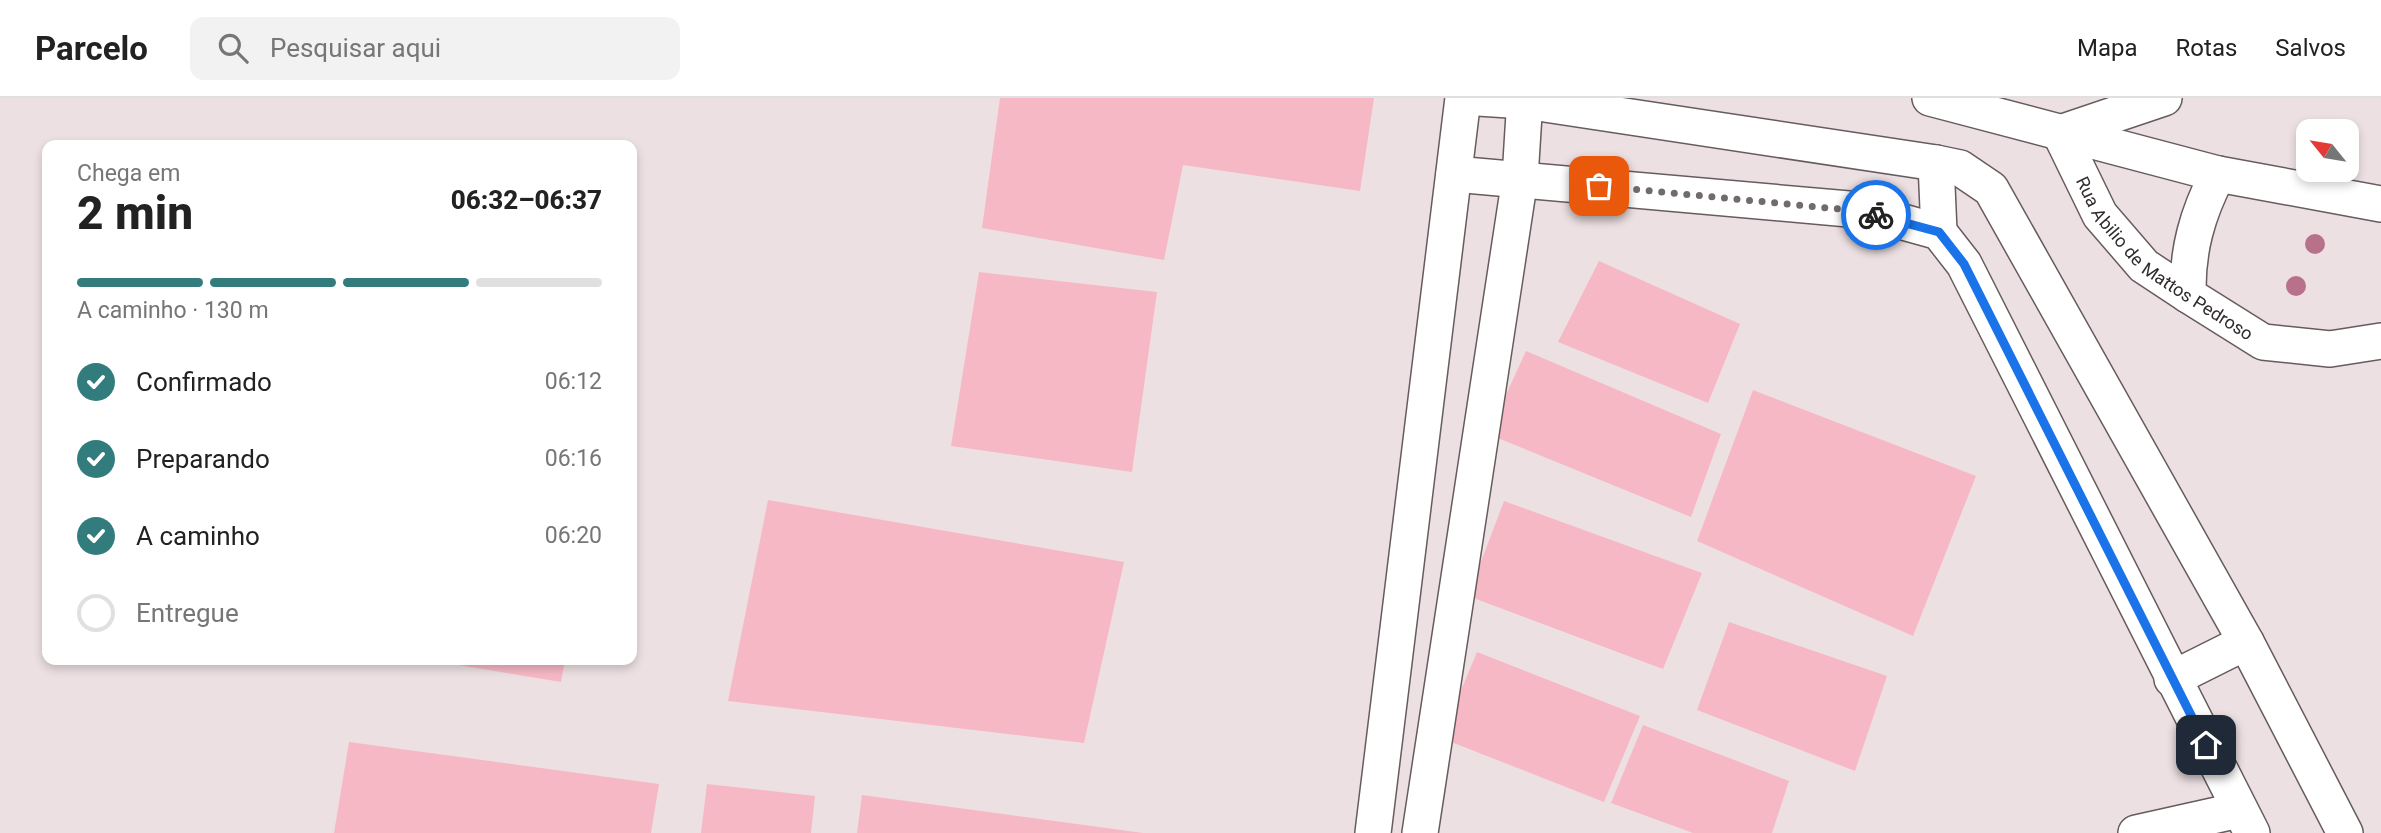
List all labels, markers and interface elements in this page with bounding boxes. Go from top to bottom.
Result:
search box [190,17,680,80]
text: Parcelo [35,29,148,68]
icon: search [214,29,252,67]
text: Pesquisar aqui [270,33,441,63]
text: Mapa [2077,34,2138,62]
text: Rotas [2176,34,2237,62]
text: Salvos [2275,34,2346,62]
north arrow [2296,119,2359,182]
map controls [2296,119,2359,182]
pin [1569,156,1629,216]
text: Chega em [77,160,180,187]
icon: bag [1580,167,1618,205]
street label: Rua Abilio de Mattos Pedroso [2072,173,2257,344]
courier [1841,180,1911,250]
text: 06:32–06:37 [451,185,602,215]
text: 2 min [77,186,193,240]
icon: bike [1857,196,1895,234]
text: A caminho · 130 m [77,297,269,324]
icon: check [77,363,115,401]
text: Confirmado [136,367,272,397]
text: 06:12 [545,368,602,395]
icon: check [77,440,115,478]
text: Preparando [136,444,270,474]
text: 06:16 [545,445,602,472]
icon: check [77,517,115,555]
text: A caminho [136,521,260,551]
text: 06:20 [545,522,602,549]
text: Entregue [136,598,239,628]
pin [2176,715,2236,775]
icon: home [2187,726,2225,764]

